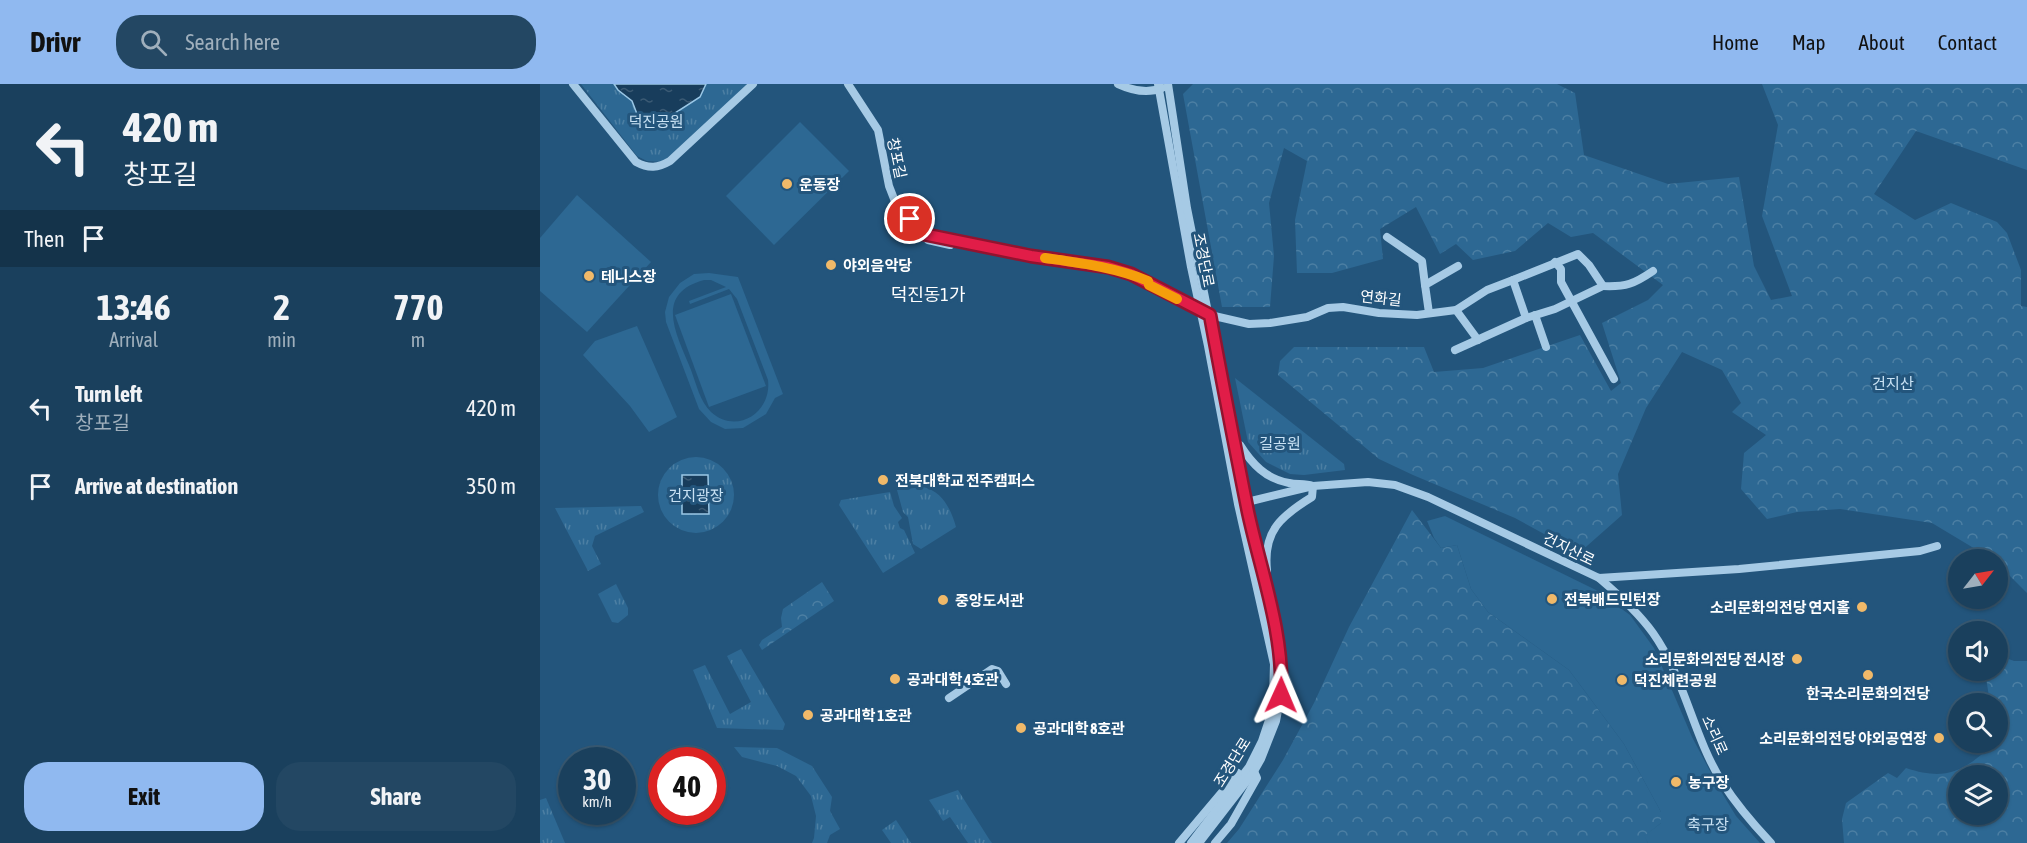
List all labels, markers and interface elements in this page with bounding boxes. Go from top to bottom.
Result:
search box [116,15,536,69]
text: Drivr [30,26,80,58]
icon: search [137,26,170,59]
text: Search here [185,29,280,55]
text: Home [1712,30,1759,54]
text: Map [1792,30,1826,54]
text: About [1859,30,1905,54]
text: Contact [1938,30,1997,54]
text: 420 m [123,103,218,151]
icon: left [24,108,102,186]
park label: 덕진공원 [628,113,684,130]
street label: 창포길 [884,136,910,180]
text: 창포길 [123,159,198,190]
place label: 운동장 [799,176,841,193]
marker: 운동장 [780,177,794,191]
pin [884,193,935,244]
icon: arrive [893,202,926,235]
icon: arrive [77,222,110,255]
text: Then [24,226,65,252]
street label: 조경단로 [1190,231,1218,289]
place label: 야외음악당 [843,257,912,274]
marker: 야외음악당 [824,258,838,272]
place label: 테니스장 [601,268,656,285]
marker: 테니스장 [582,269,596,283]
district label: 덕진동1가 [891,284,966,305]
text: 13:46 [97,286,171,328]
text: 2 [273,286,290,328]
text: 770 [393,286,443,328]
street label: 연화길 [1360,287,1402,309]
text: Arrival [109,328,158,351]
text: min [267,328,296,351]
text: m [411,328,425,351]
park label: 건지산 [1872,375,1914,392]
text: Turn left [75,381,142,407]
icon: left [24,392,57,425]
text: 420 m [466,395,516,421]
text: 창포길 [75,411,130,434]
park label: 길공원 [1259,435,1301,452]
icon: arrive [24,470,57,503]
place label: 전북대학교 전주캠퍼스 [895,472,1035,489]
text: Arrive at destination [75,473,238,499]
text: 350 m [466,473,516,499]
marker: 전북대학교 전주캠퍼스 [876,473,890,487]
park label: 건지광장 [668,487,724,504]
street label: 건지산로 [1540,529,1598,569]
north arrow [1948,549,2008,609]
map controls [1948,549,2008,825]
place label: 전북배드민턴장 [1564,591,1661,608]
place label: 중앙도서관 [955,592,1024,609]
marker: 전북배드민턴장 [1545,592,1559,606]
marker: 중앙도서관 [936,593,950,607]
place label: 소리문화의전당 연지홀 [1710,599,1850,616]
marker: 소리문화의전당 연지홀 [1855,600,1869,614]
button: sound [1948,621,2008,681]
place label: 소리문화의전당 전시장 [1645,651,1785,668]
marker: 소리문화의전당 전시장 [1790,652,1804,666]
position arrow [1249,663,1313,727]
marker: 한국소리문화의전당 [1861,668,1875,682]
place label: 공과대학 4호관 [907,671,999,688]
marker: 공과대학 4호관 [888,672,902,686]
place label: 덕진체련공원 [1634,672,1717,689]
marker: 덕진체련공원 [1615,673,1629,687]
place label: 한국소리문화의전당 [1806,685,1930,702]
button: search [1948,693,2008,753]
place label: 공과대학 1호관 [820,707,912,724]
marker: 공과대학 1호관 [801,708,815,722]
street label: 소리로 [1699,713,1731,757]
place label: 공과대학 8호관 [1033,720,1125,737]
marker: 공과대학 8호관 [1014,721,1028,735]
place label: 소리문화의전당 야외공연장 [1759,730,1927,747]
marker: 소리문화의전당 야외공연장 [1932,731,1946,745]
street label: 조경단로 [1210,734,1254,790]
speed limit sign: 40 [648,747,726,825]
button: Exit [24,762,264,831]
button: Share [276,762,516,831]
text: 30 [583,762,611,796]
button: layers [1948,765,2008,825]
place label: 농구장 [1688,774,1730,791]
marker: 농구장 [1669,775,1683,789]
text: km/h [582,793,612,810]
park label: 축구장 [1687,816,1729,833]

